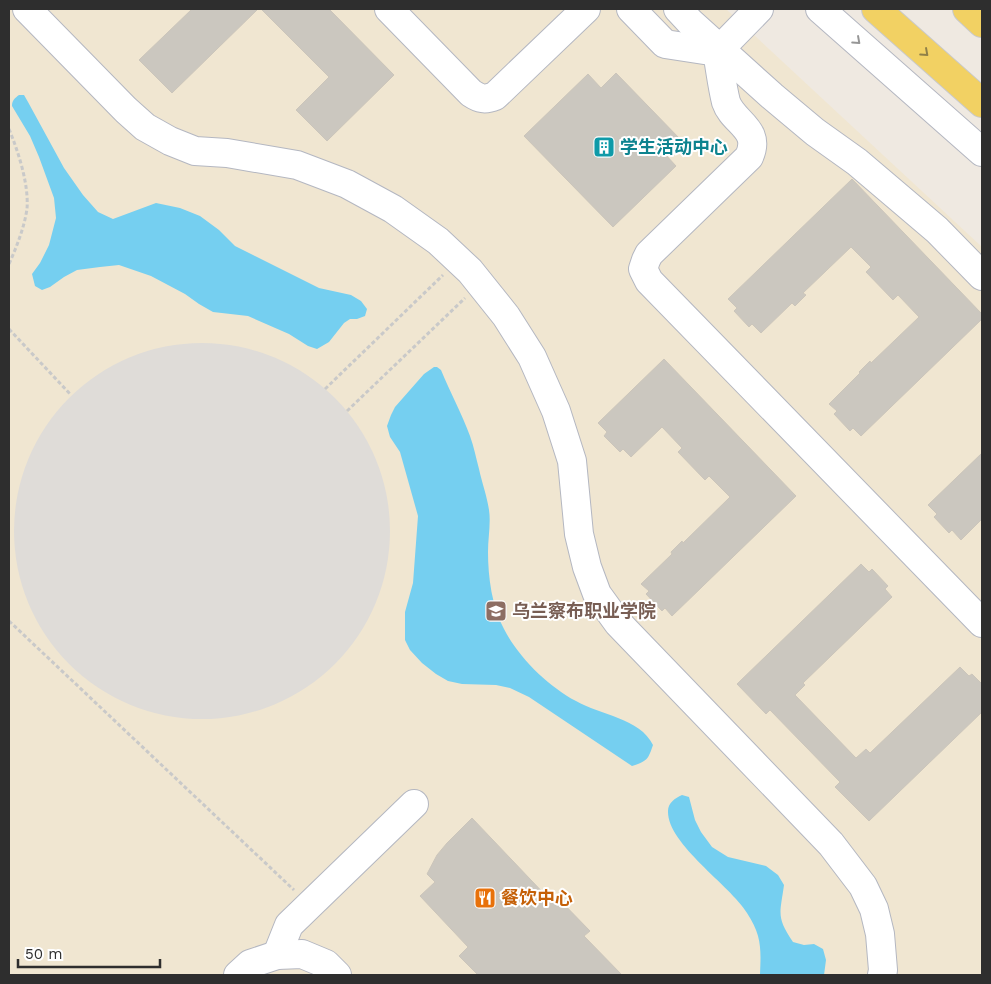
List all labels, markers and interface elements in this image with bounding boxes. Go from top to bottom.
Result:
one-way arrow [851,35,860,44]
one-way arrow [920,47,929,56]
building icon: 学生活动中心 [592,135,616,159]
place label: 学生活动中心 [620,136,728,157]
school or university icon: 乌兰察布职业学院 [484,599,508,623]
place label: 乌兰察布职业学院 [512,600,656,621]
restaurant icon: 餐饮中心 [473,886,497,910]
place label: 餐饮中心 [501,887,573,908]
scale bar [18,936,160,968]
text: 50 m [25,945,62,963]

